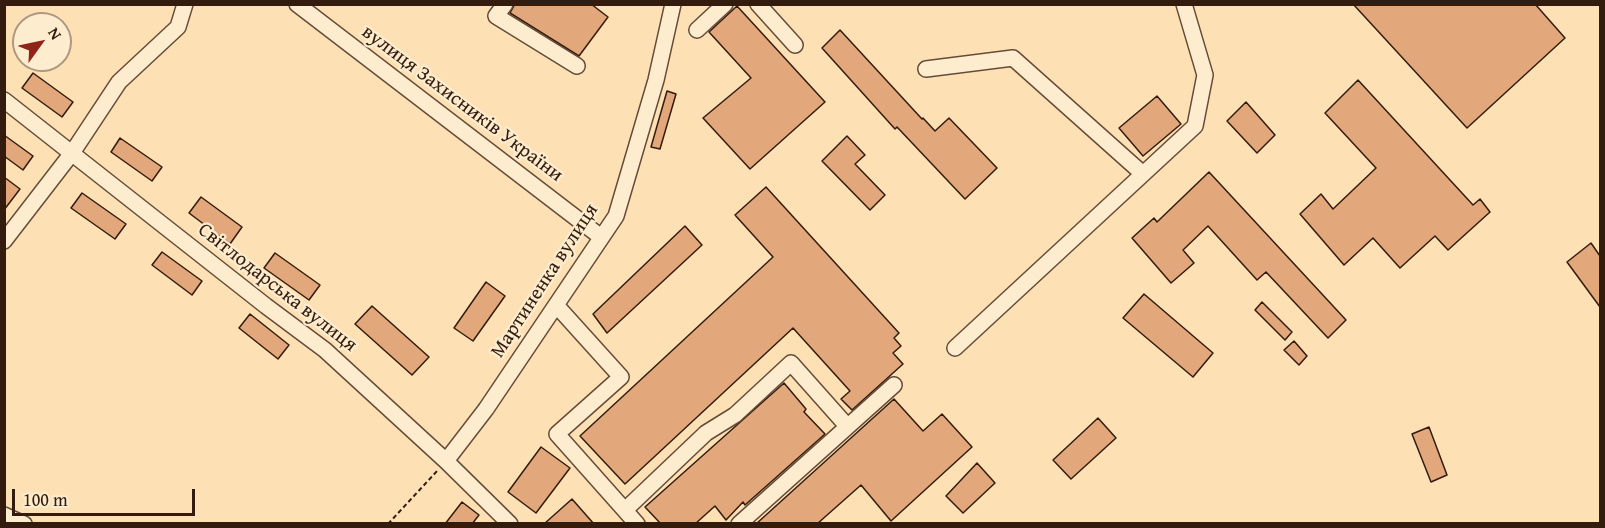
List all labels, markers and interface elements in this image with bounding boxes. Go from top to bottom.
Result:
north arrow [12,12,72,72]
street label: вулиця Захисників України [357,20,567,188]
text: N [42,22,68,44]
street label: Мартиненка вулиця [486,199,604,363]
street label: Світлодарська вулиця [193,218,361,358]
scale bar [15,477,198,515]
text: 100 m [23,486,68,513]

